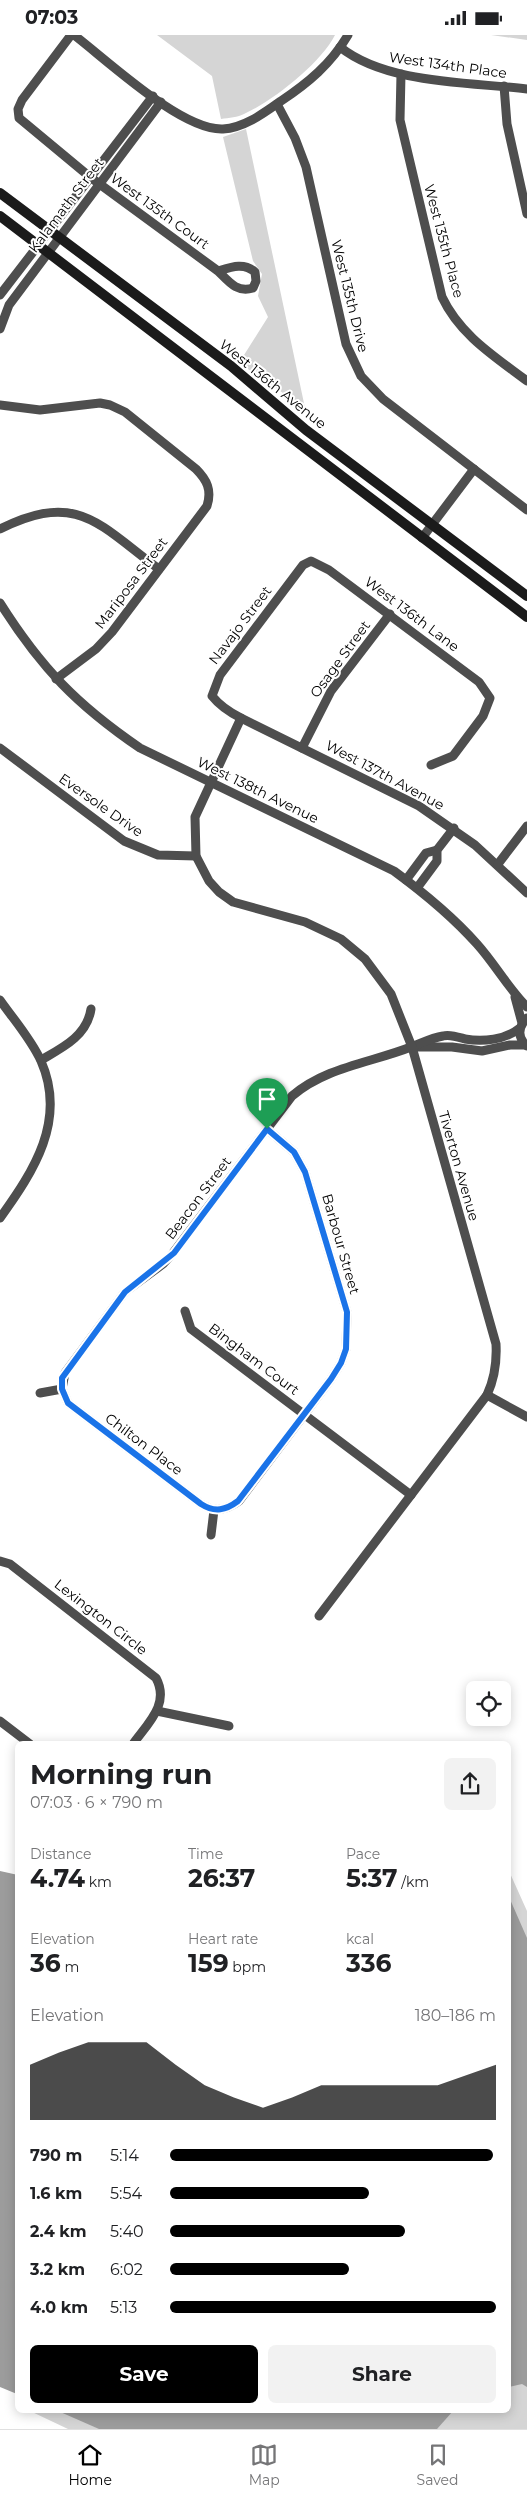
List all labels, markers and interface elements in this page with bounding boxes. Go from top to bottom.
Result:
text: 07:03 [25,6,78,29]
street label: West 134th Place [388,48,508,82]
street label: Kalamath Street [24,154,108,256]
street label: West 135th Court [107,169,213,253]
street label: West 135th Place [420,182,468,300]
street label: West 135th Drive [327,238,373,354]
street label: West 136th Avenue [216,335,330,433]
street label: Mariposa Street [91,533,172,632]
street label: West 136th Lane [361,572,463,656]
street label: Navajo Street [205,582,276,668]
street label: Osage Street [306,617,374,701]
street label: West 137th Avenue [323,736,447,814]
street label: West 138th Avenue [194,753,322,827]
street label: Eversole Drive [55,769,147,841]
pin [246,1078,288,1129]
icon: arrive [253,1085,281,1113]
street label: Tiverton Avenue [435,1109,483,1223]
street label: Beacon Street [161,1153,235,1243]
street label: Barbour Street [318,1192,364,1297]
street label: Bingham Court [205,1319,303,1399]
street label: Chilton Place [102,1409,186,1479]
street label: Lexington Circle [51,1575,151,1659]
map controls [466,1681,511,1726]
button: locate [466,1681,511,1726]
text: Morning run [30,1757,212,1791]
button: share [444,1758,496,1810]
text: 07:03 · 6 × 790 m [30,1793,163,1812]
text: Distance [30,1845,92,1863]
text: Time [188,1845,223,1863]
text: Pace [346,1845,380,1863]
text: 4.74 [30,1863,85,1893]
text: 26:37 [188,1863,255,1893]
text: 5:37 [346,1863,398,1893]
text: km [85,1873,112,1891]
text: /km [398,1873,429,1891]
text: Elevation [30,1930,95,1948]
text: Heart rate [188,1930,258,1948]
text: kcal [346,1930,374,1948]
text: 36 [30,1948,61,1978]
text: 159 [188,1948,229,1978]
text: 336 [346,1948,391,1978]
text: m [61,1958,79,1976]
text: bpm [229,1958,266,1976]
text: Elevation [30,2006,104,2025]
text: 180–186 m [415,2006,496,2025]
text: 790 m [30,2146,82,2165]
text: 5:14 [110,2146,139,2165]
text: 1.6 km [30,2184,82,2203]
text: 5:54 [110,2184,142,2203]
text: 2.4 km [30,2222,87,2241]
text: 5:40 [110,2222,144,2241]
text: 3.2 km [30,2260,85,2279]
text: 6:02 [110,2260,143,2279]
text: 4.0 km [30,2298,88,2317]
text: 5:13 [110,2298,137,2317]
button: Save [30,2345,258,2403]
button: Share [268,2345,496,2403]
tab: Home [68,2441,112,2489]
tab: Map [249,2441,280,2489]
tab: Saved [417,2441,459,2489]

